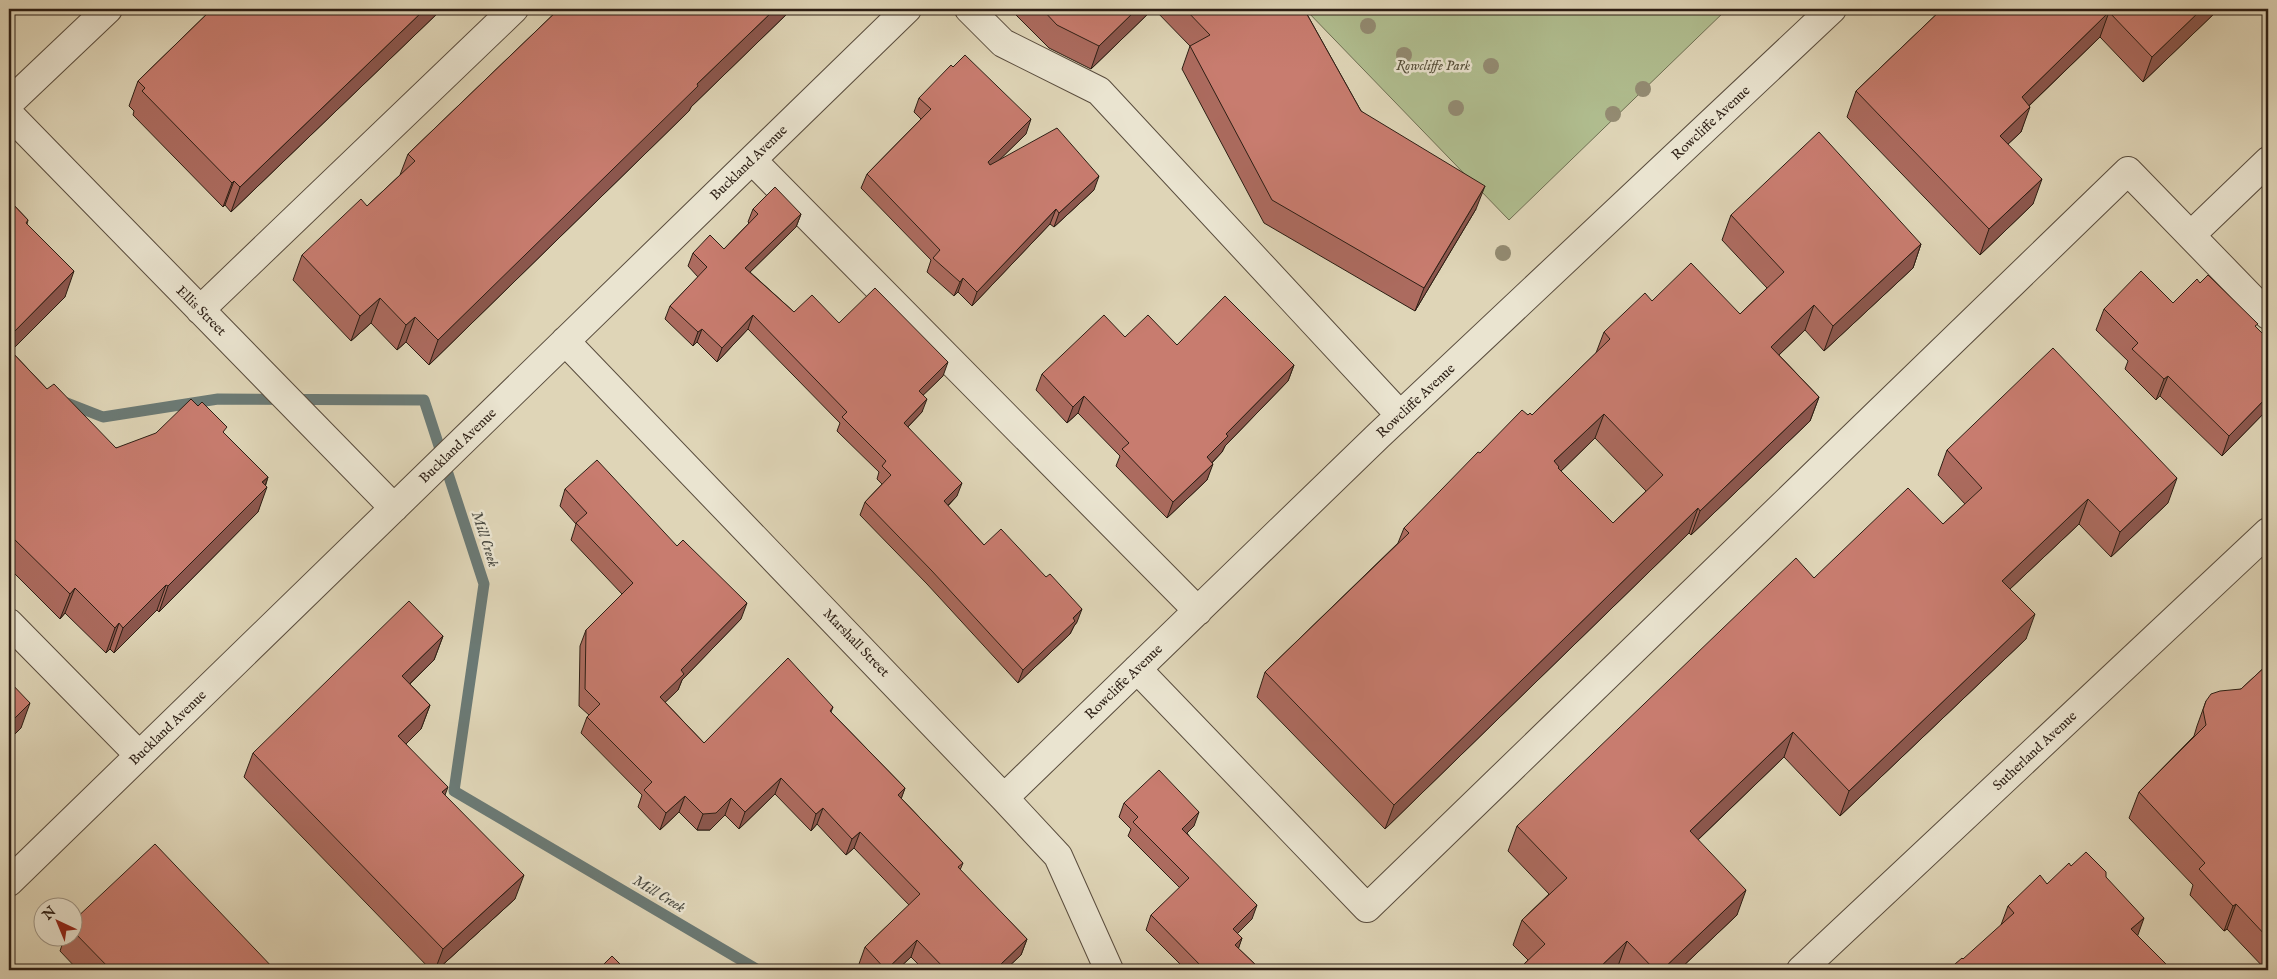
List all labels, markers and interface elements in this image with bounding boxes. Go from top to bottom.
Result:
park label: Rowcliffe Park [1396,57,1470,75]
street label: Rowcliffe Avenue [1668,81,1755,164]
street label: Buckland Avenue [707,121,792,204]
street label: Ellis Street [172,282,230,340]
street label: Rowcliffe Avenue [1373,359,1460,442]
street label: Buckland Avenue [416,404,501,487]
water label: Mill Creek [467,509,503,569]
street label: Marshall Street [819,605,893,681]
street label: Rowcliffe Avenue [1081,640,1167,724]
street label: Buckland Avenue [126,686,211,769]
street label: Sutherland Avenue [1989,707,2081,795]
water label: Mill Creek [629,871,689,917]
north arrow [32,896,82,946]
text: N [38,903,60,925]

